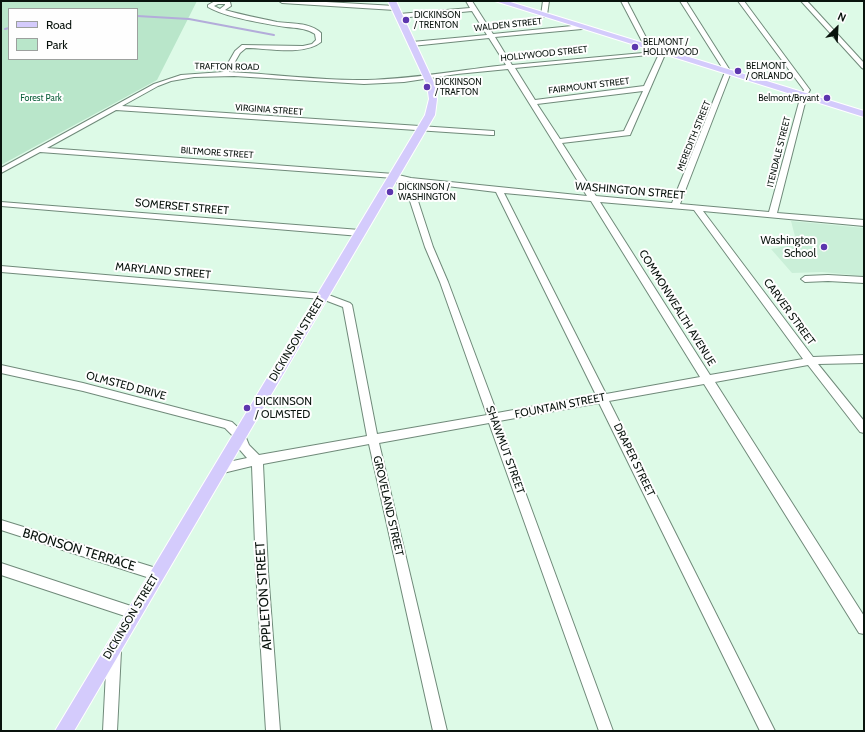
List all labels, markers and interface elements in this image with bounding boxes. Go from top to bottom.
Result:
legend [8,8,138,60]
north arrow [817,8,857,48]
text: N [835,9,848,25]
place label: DICKINSON / TRENTON [414,10,461,31]
marker: DICKINSON / TRENTON [401,15,411,25]
street label: WALDEN STREET [473,16,543,34]
text: Road [46,17,72,32]
text: Park [46,37,68,52]
place label: BELMONT / HOLLYWOOD [643,37,698,58]
marker: BELMONT / HOLLYWOOD [630,42,640,52]
street label: HOLLYWOOD STREET [500,44,588,64]
street label: TRAFTON ROAD [195,61,259,73]
place label: BELMONT / ORLANDO [746,61,793,82]
marker: BELMONT / ORLANDO [733,66,743,76]
street label: FAIRMOUNT STREET [548,76,630,96]
place label: DICKINSON / TRAFTON [435,77,482,98]
marker: DICKINSON / TRAFTON [422,82,432,92]
park label: Forest Park [20,93,62,103]
place label: Belmont/Bryant [758,93,819,103]
marker: Belmont/Bryant [822,93,832,103]
street label: MEREDITH STREET [675,99,713,173]
street label: VIRGINIA STREET [235,102,303,118]
street label: ITENDALE STREET [765,116,793,188]
street label: BILTMORE STREET [180,145,254,161]
street label: WASHINGTON STREET [575,180,685,202]
place label: DICKINSON / WASHINGTON [398,182,456,203]
marker: DICKINSON / WASHINGTON [385,187,395,197]
street label: SOMERSET STREET [134,196,230,218]
place label: Washington School [760,234,816,260]
marker: Washington School [819,242,829,252]
street label: COMMONWEALTH AVENUE [636,248,718,368]
street label: MARYLAND STREET [115,260,211,282]
street label: CARVER STREET [760,276,818,348]
street label: DICKINSON STREET [267,294,327,384]
street label: OLMSTED DRIVE [85,369,167,403]
street label: FOUNTAIN STREET [514,391,606,421]
place label: DICKINSON / OLMSTED [255,395,312,421]
marker: DICKINSON / OLMSTED [242,403,252,413]
street label: SHAWMUT STREET [483,404,527,496]
street label: DRAPER STREET [611,421,657,499]
street label: GROVELAND STREET [370,455,406,557]
street label: BRONSON TERRACE [21,525,137,575]
street label: APPLETON STREET [252,541,276,651]
street label: DICKINSON STREET [101,572,161,662]

